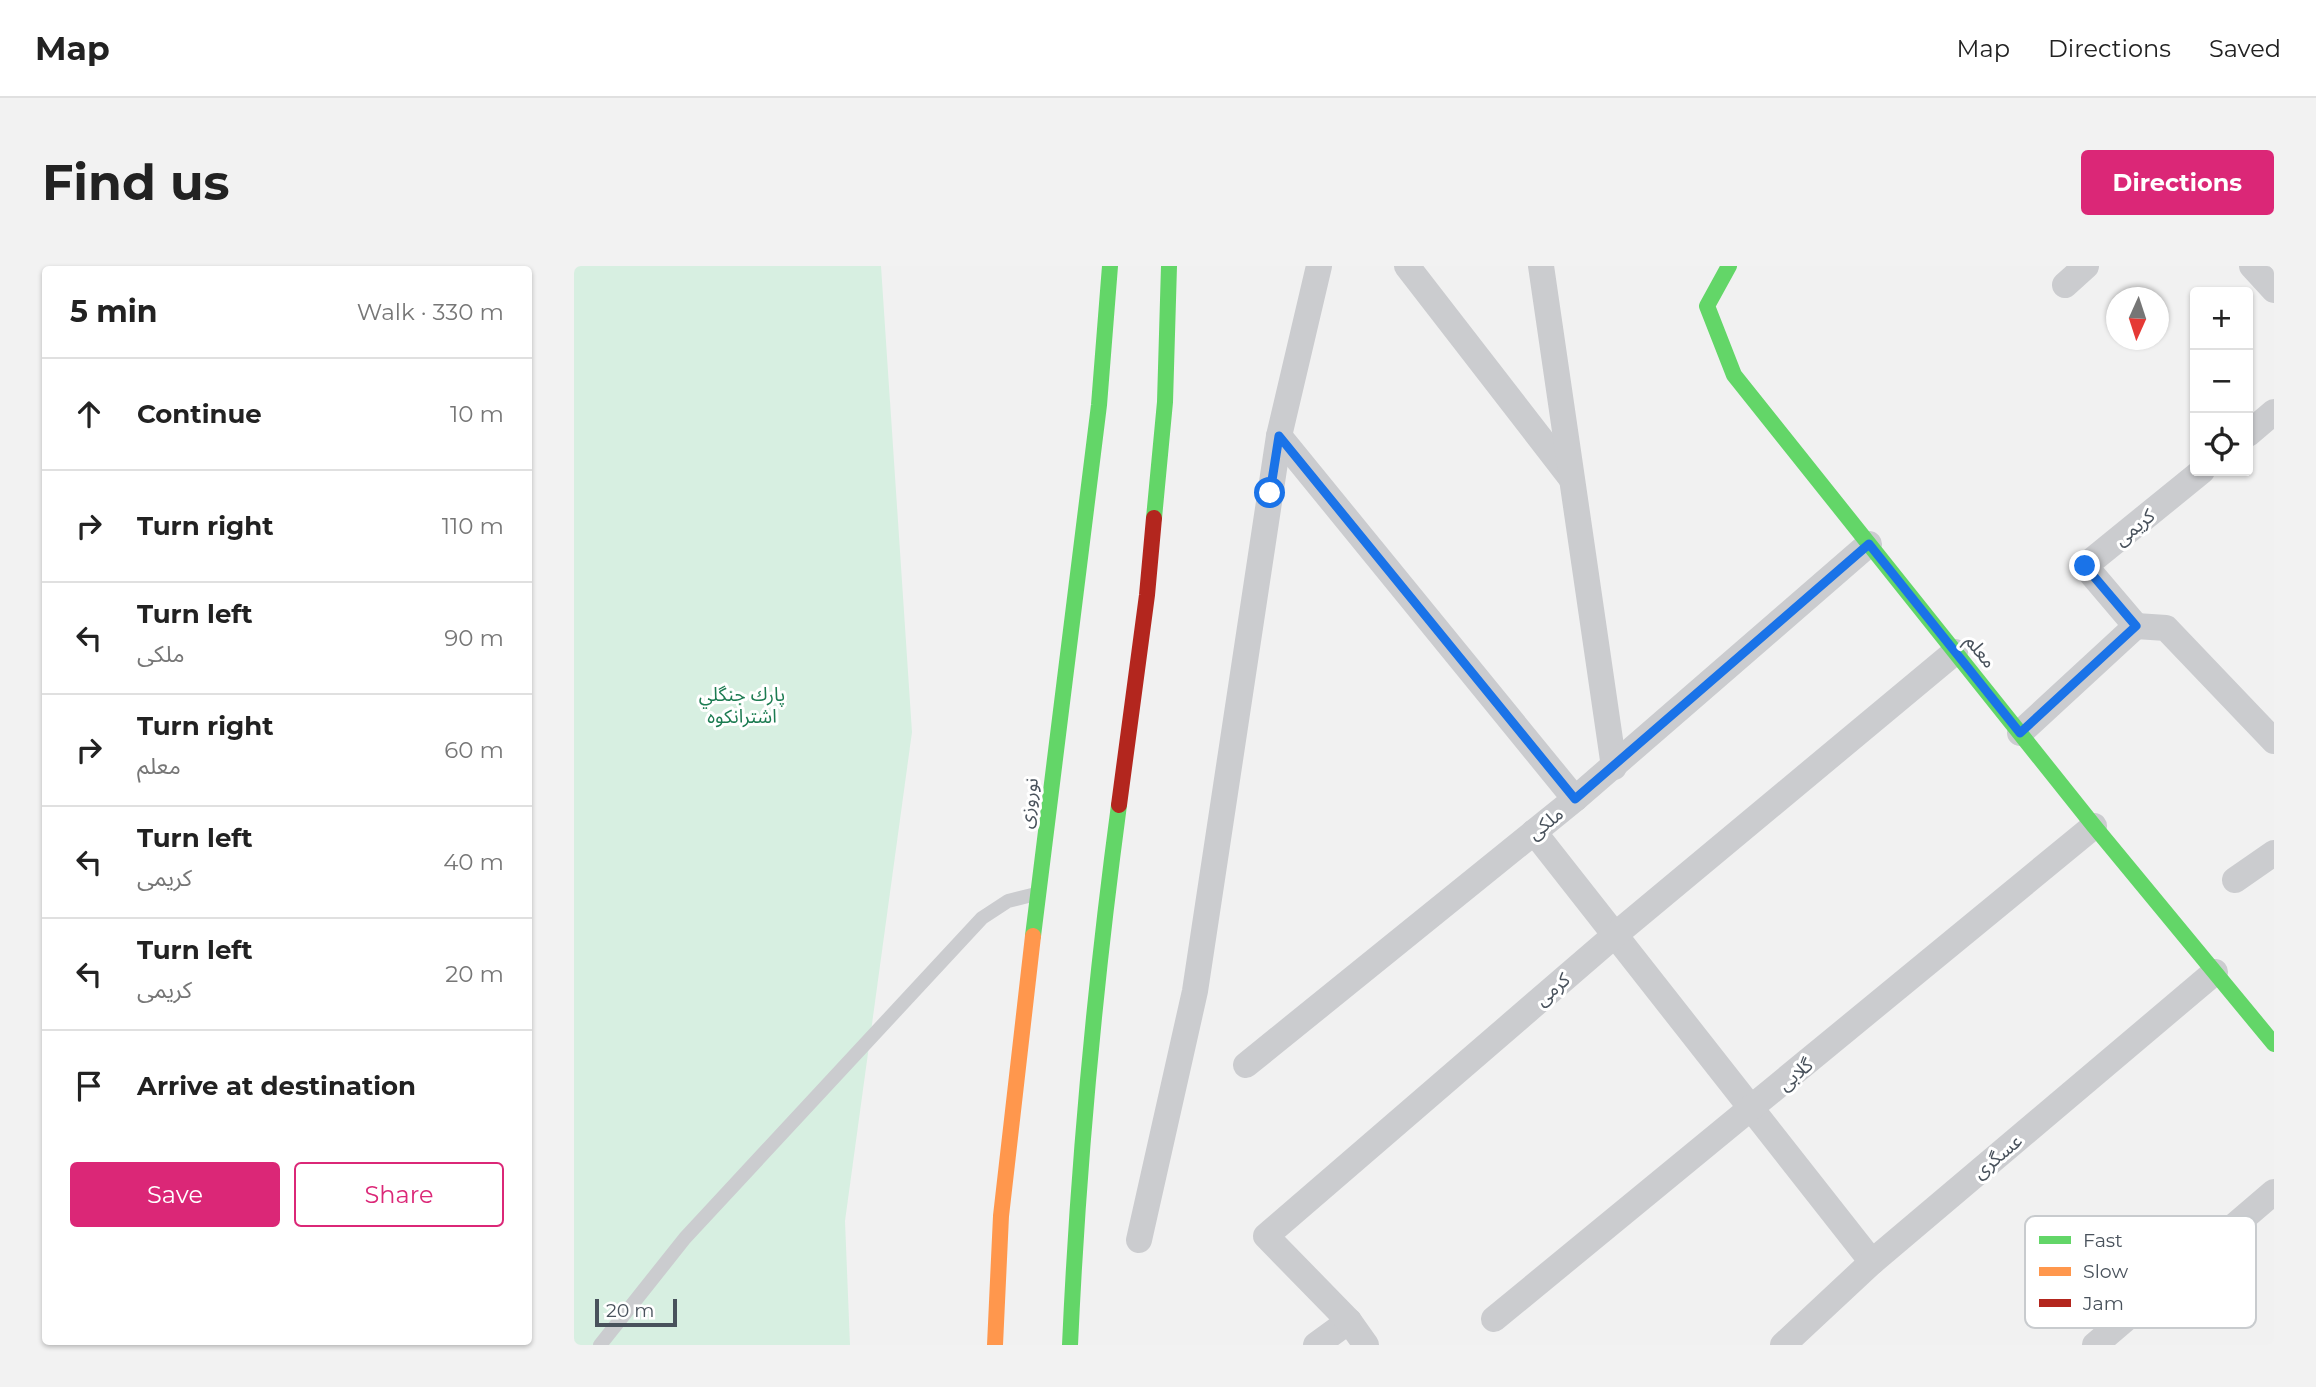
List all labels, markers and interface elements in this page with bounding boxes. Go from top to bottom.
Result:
text: Map [35,28,110,68]
text: Map [1957,34,2010,63]
text: Directions [2048,34,2171,63]
text: Saved [2209,34,2281,63]
button: Directions [2081,150,2274,215]
text: Find us [42,153,230,212]
north arrow [2106,287,2169,350]
map controls [2190,287,2253,476]
button: + [2190,287,2253,350]
text: 5 min [70,293,158,330]
text: Walk · 330 m [357,298,504,326]
button: − [2190,350,2253,413]
icon: ahead [70,395,108,433]
text: Continue [137,398,262,430]
text: 10 m [450,400,504,428]
button: locate [2190,413,2253,476]
route start [1254,477,1285,508]
street label: کریمی [2109,503,2160,551]
icon: right [70,507,108,545]
text: Turn right [137,510,273,542]
text: 110 m [442,512,504,540]
route end [2069,550,2100,581]
text: Turn left [137,598,253,630]
icon: left [70,619,108,657]
text: 90 m [444,624,504,652]
street label: معلم [1958,630,2001,675]
text: ملکی [137,640,185,668]
park label: پارك جنگلي اشترانكوه [699,683,785,728]
text: Turn right [137,710,273,742]
icon: right [70,731,108,769]
text: 60 m [444,736,504,764]
text: معلم [137,752,181,780]
street label: نوروزی [1014,776,1043,830]
street label: ملکی [1523,802,1568,845]
text: Turn left [137,822,253,854]
icon: left [70,843,108,881]
text: 40 m [443,848,504,876]
text: کریمی [137,864,192,892]
text: Turn left [137,934,253,966]
icon: left [70,955,108,993]
text: 20 m [445,960,504,988]
street label: کرمی [1530,967,1575,1011]
text: کریمی [137,976,192,1004]
street label: گلابی [1773,1053,1818,1096]
icon: arrive [70,1067,108,1105]
text: Arrive at destination [137,1070,416,1102]
street label: عسگری [1968,1129,2027,1184]
button: Save [70,1162,280,1227]
button: Share [294,1162,504,1227]
legend [2025,1216,2256,1328]
text: Fast [2083,1229,2123,1252]
text: Slow [2083,1260,2128,1283]
text: Jam [2082,1292,2124,1315]
scale bar [595,1296,677,1328]
text: 20 m [606,1299,654,1322]

